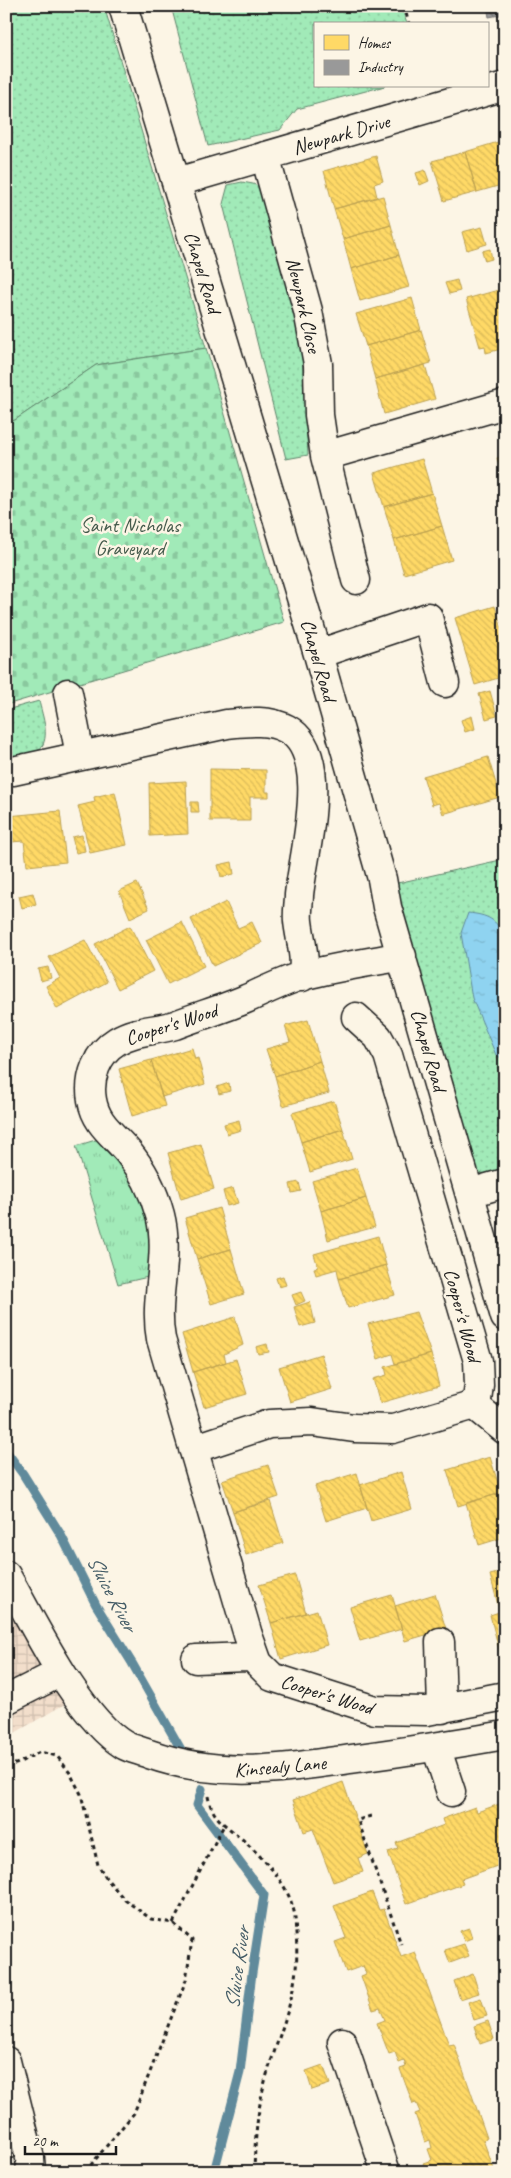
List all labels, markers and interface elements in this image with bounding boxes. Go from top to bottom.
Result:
legend [314,22,488,88]
text: Homes [358,34,392,53]
text: Industry [358,58,405,77]
street label: Newpark Drive [290,108,394,160]
street label: Chapel Road [178,228,228,319]
street label: Newpark Close [280,255,327,357]
park label: Saint Nicholas Graveyard [80,513,182,561]
street label: Chapel Road [295,616,343,707]
street label: Cooper's Wood [122,997,223,1051]
street label: Chapel Road [405,1006,453,1097]
street label: Cooper's Wood [438,1266,488,1367]
water label: Sluice River [81,1551,145,1639]
street label: Cooper's Wood [278,1669,379,1721]
street label: Kinsealy Lane [233,1750,329,1783]
water label: Sluice River [218,1921,256,2010]
scale bar [25,2123,116,2155]
text: 20 m [32,2132,59,2151]

